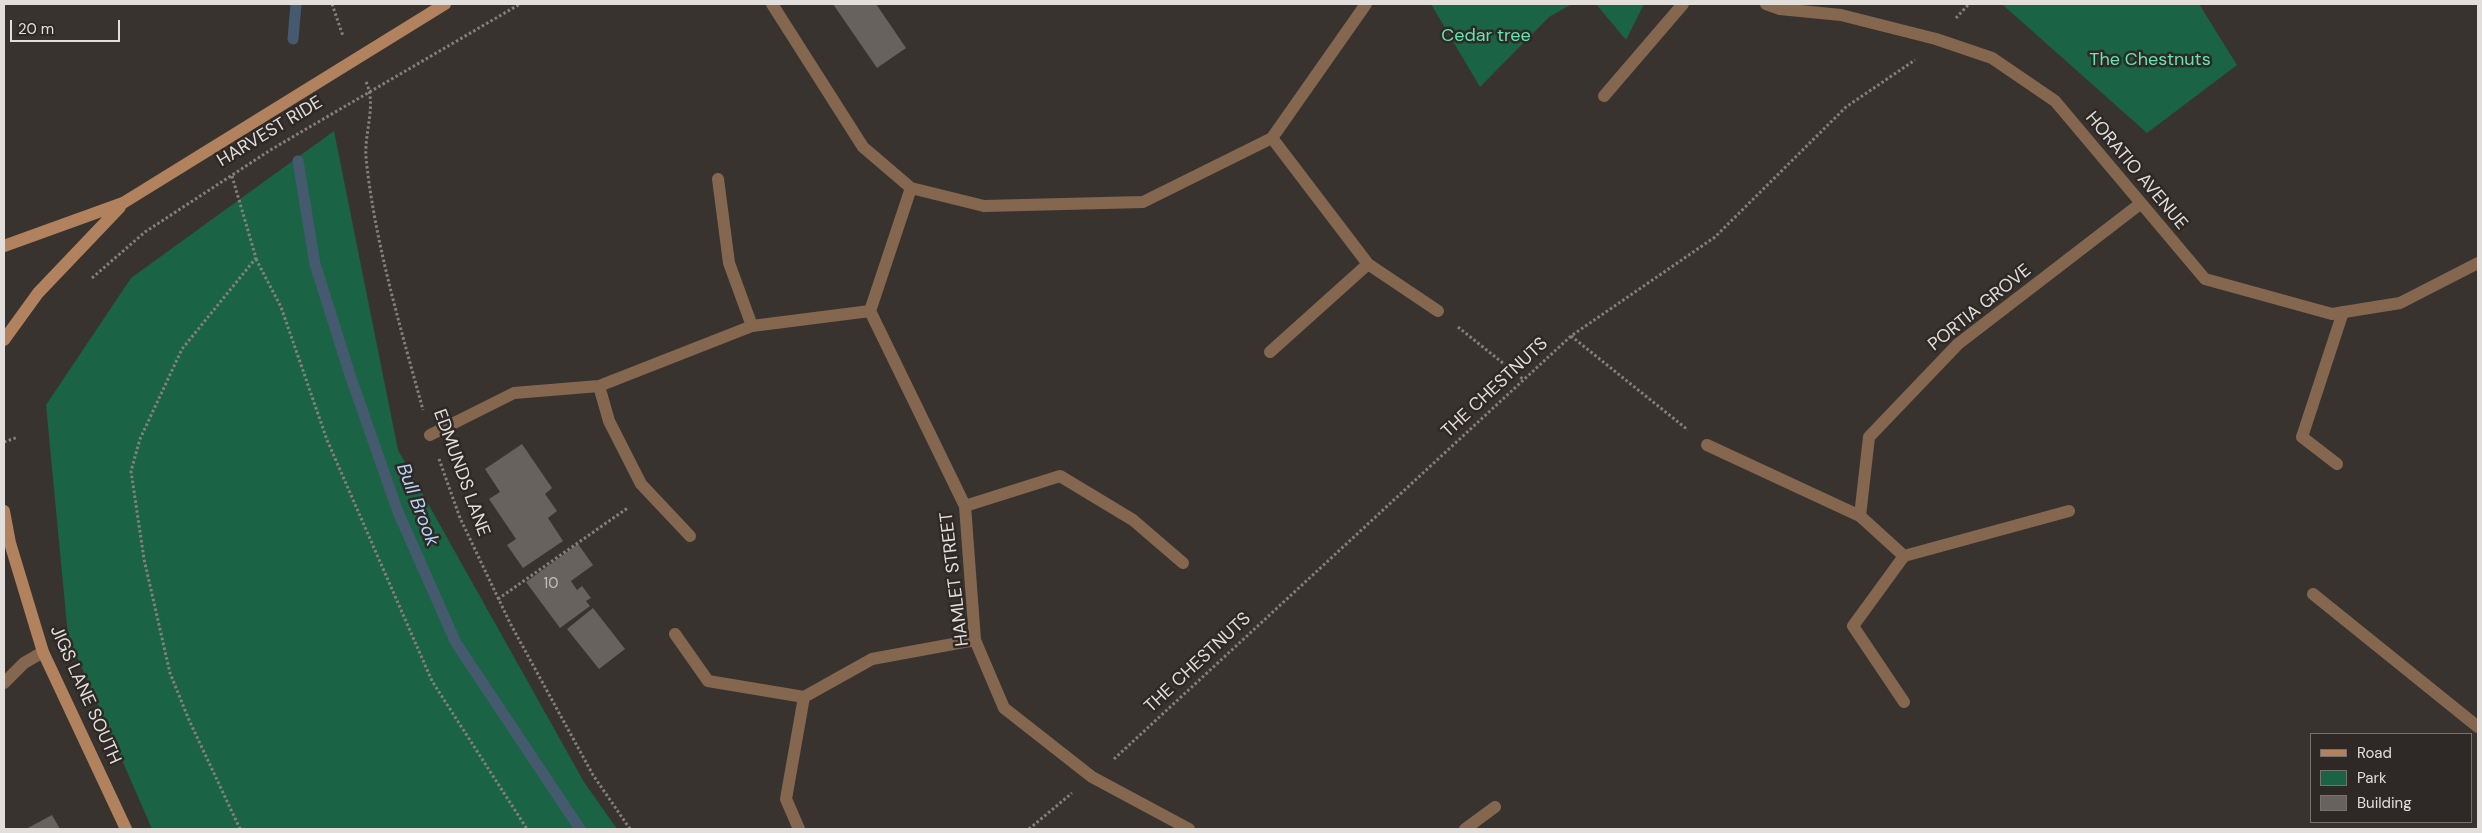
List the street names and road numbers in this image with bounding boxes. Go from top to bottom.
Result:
street label: HARVEST RIDE [213,92,327,172]
street label: HORATIO AVENUE [2080,108,2192,234]
street label: PORTIA GROVE [1924,260,2036,356]
street label: THE CHESTNUTS [1437,333,1553,443]
street label: EDMUNDS LANE [428,407,494,539]
street label: HAMLET STREET [936,511,974,647]
street label: THE CHESTNUTS [1140,608,1256,718]
street label: JIGS LANE SOUTH [45,622,125,768]

